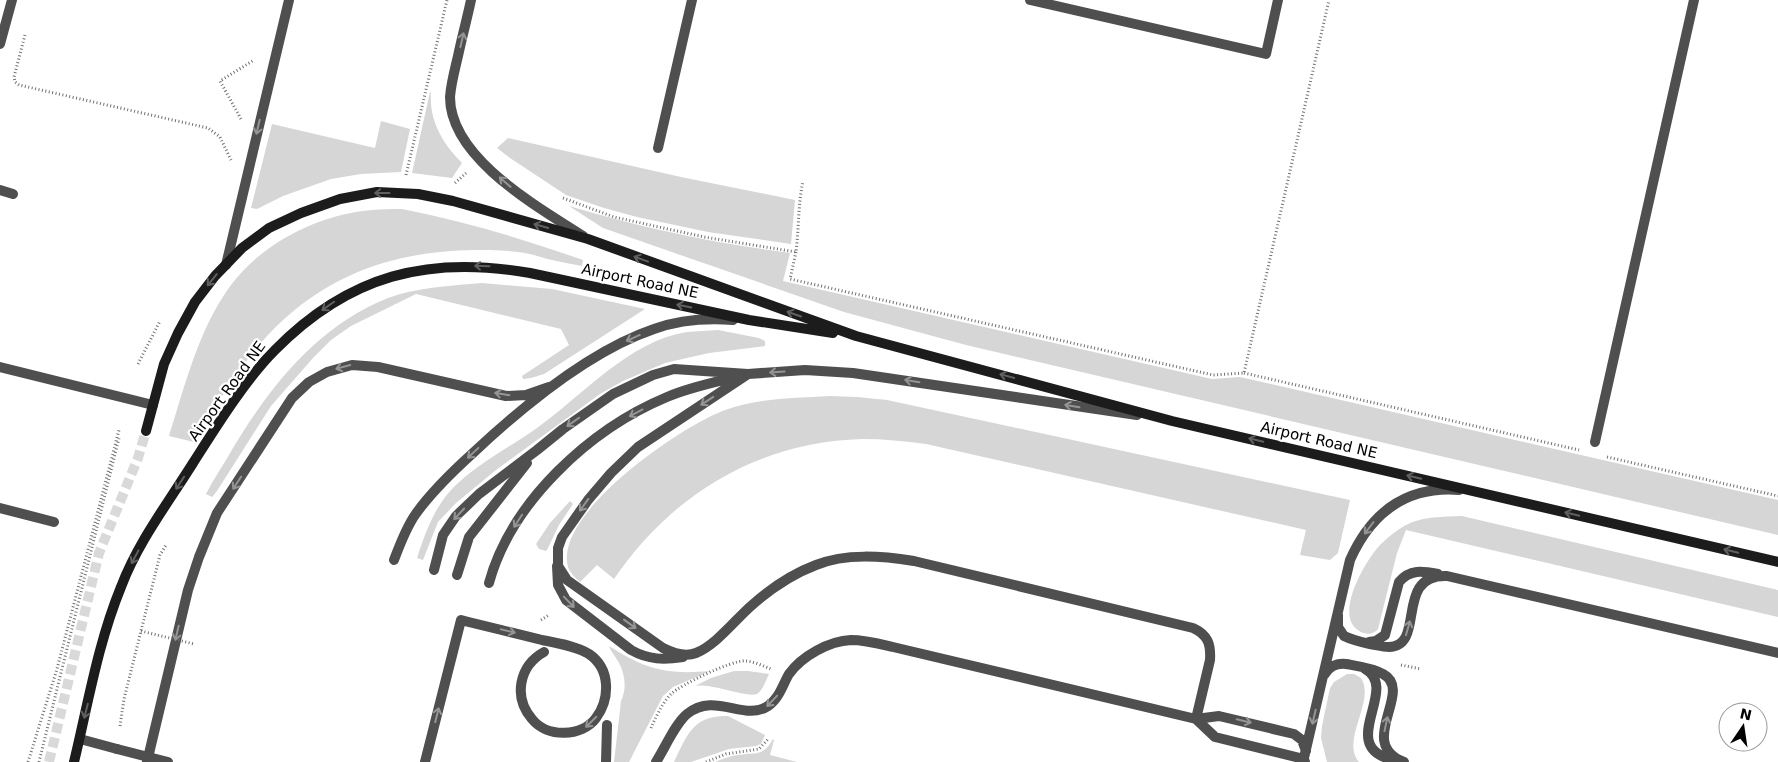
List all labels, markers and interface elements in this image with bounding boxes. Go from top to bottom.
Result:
one-way arrow [458,33,467,49]
one-way arrow [253,119,262,135]
one-way arrow [498,176,511,187]
one-way arrow [375,188,391,198]
one-way arrow [533,221,549,230]
one-way arrow [634,254,649,263]
street label: Airport Road NE [580,260,700,302]
one-way arrow [474,262,490,271]
one-way arrow [206,274,217,287]
one-way arrow [321,301,335,311]
one-way arrow [676,301,692,310]
one-way arrow [787,309,802,318]
one-way arrow [626,333,641,343]
street label: Airport Road NE [185,337,269,445]
one-way arrow [336,363,352,373]
one-way arrow [769,368,785,377]
one-way arrow [999,371,1015,381]
one-way arrow [904,376,920,386]
one-way arrow [495,389,511,399]
one-way arrow [700,395,714,406]
one-way arrow [1065,400,1081,410]
one-way arrow [629,408,644,418]
one-way arrow [566,417,580,427]
street label: Airport Road NE [1259,418,1379,462]
one-way arrow [1248,435,1264,444]
one-way arrow [466,447,479,459]
one-way arrow [1406,472,1422,481]
one-way arrow [175,476,185,490]
one-way arrow [231,476,241,490]
one-way arrow [579,498,589,512]
one-way arrow [453,508,465,521]
one-way arrow [1565,509,1581,518]
one-way arrow [513,514,523,528]
one-way arrow [1363,521,1374,534]
one-way arrow [1723,546,1739,555]
one-way arrow [130,549,140,564]
one-way arrow [563,596,575,609]
one-way arrow [623,619,637,629]
one-way arrow [1404,621,1413,637]
one-way arrow [172,625,181,641]
one-way arrow [500,627,516,637]
one-way arrow [766,695,778,708]
north arrow [1718,702,1768,752]
one-way arrow [81,703,91,719]
text: N [1738,705,1753,723]
one-way arrow [433,707,442,723]
one-way arrow [1309,708,1318,724]
one-way arrow [585,716,598,728]
one-way arrow [1382,716,1392,732]
one-way arrow [1235,717,1251,726]

